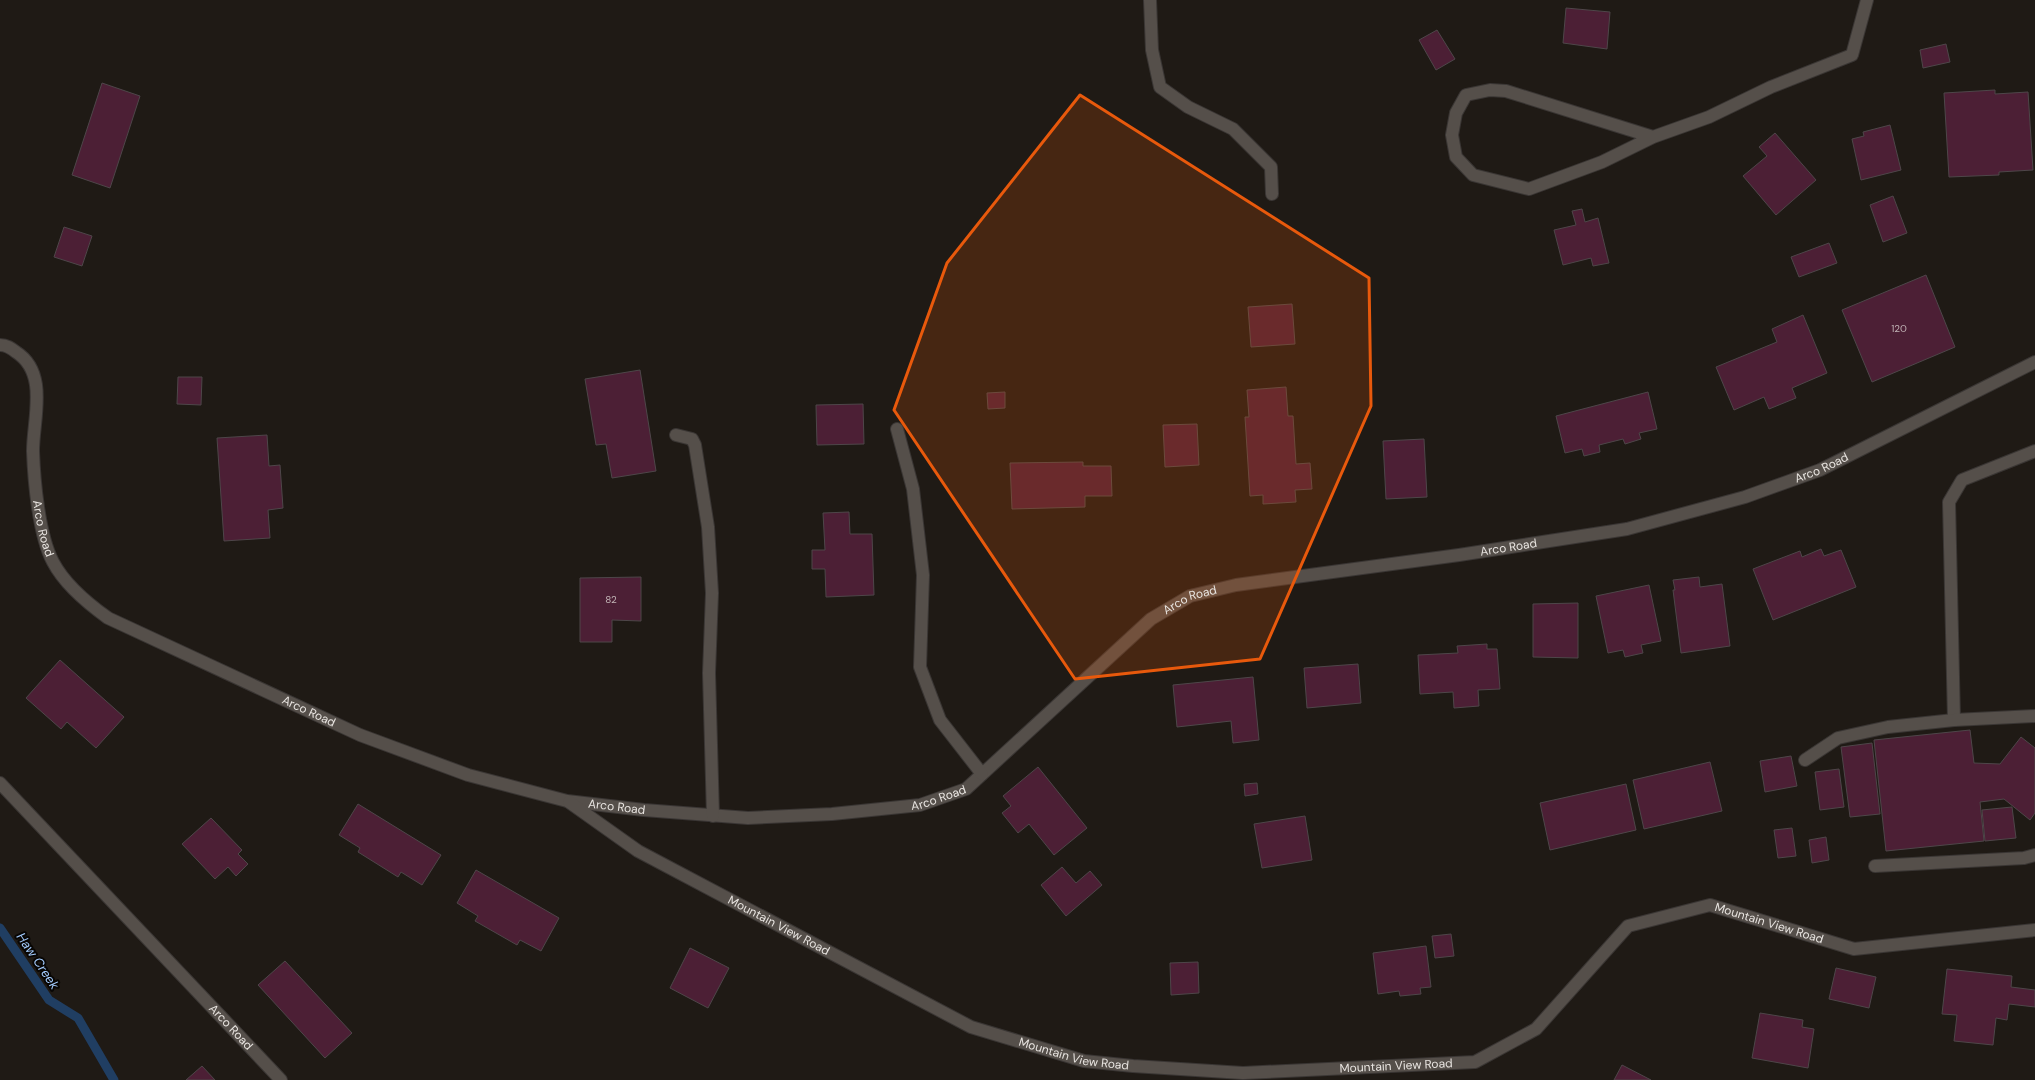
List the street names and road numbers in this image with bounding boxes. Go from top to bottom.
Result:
street label: Arco Road [1792,449,1851,487]
street label: Arco Road [29,499,58,559]
street label: Arco Road [1479,535,1538,560]
street label: Arco Road [1160,582,1218,618]
street label: Arco Road [279,692,338,731]
street label: Arco Road [910,782,968,814]
street label: Arco Road [587,796,646,818]
street label: Mountain View Road [725,892,833,959]
street label: Mountain View Road [1713,899,1826,947]
street label: Arco Road [205,1001,256,1053]
street label: Mountain View Road [1017,1034,1130,1074]
street label: Mountain View Road [1339,1055,1453,1076]

